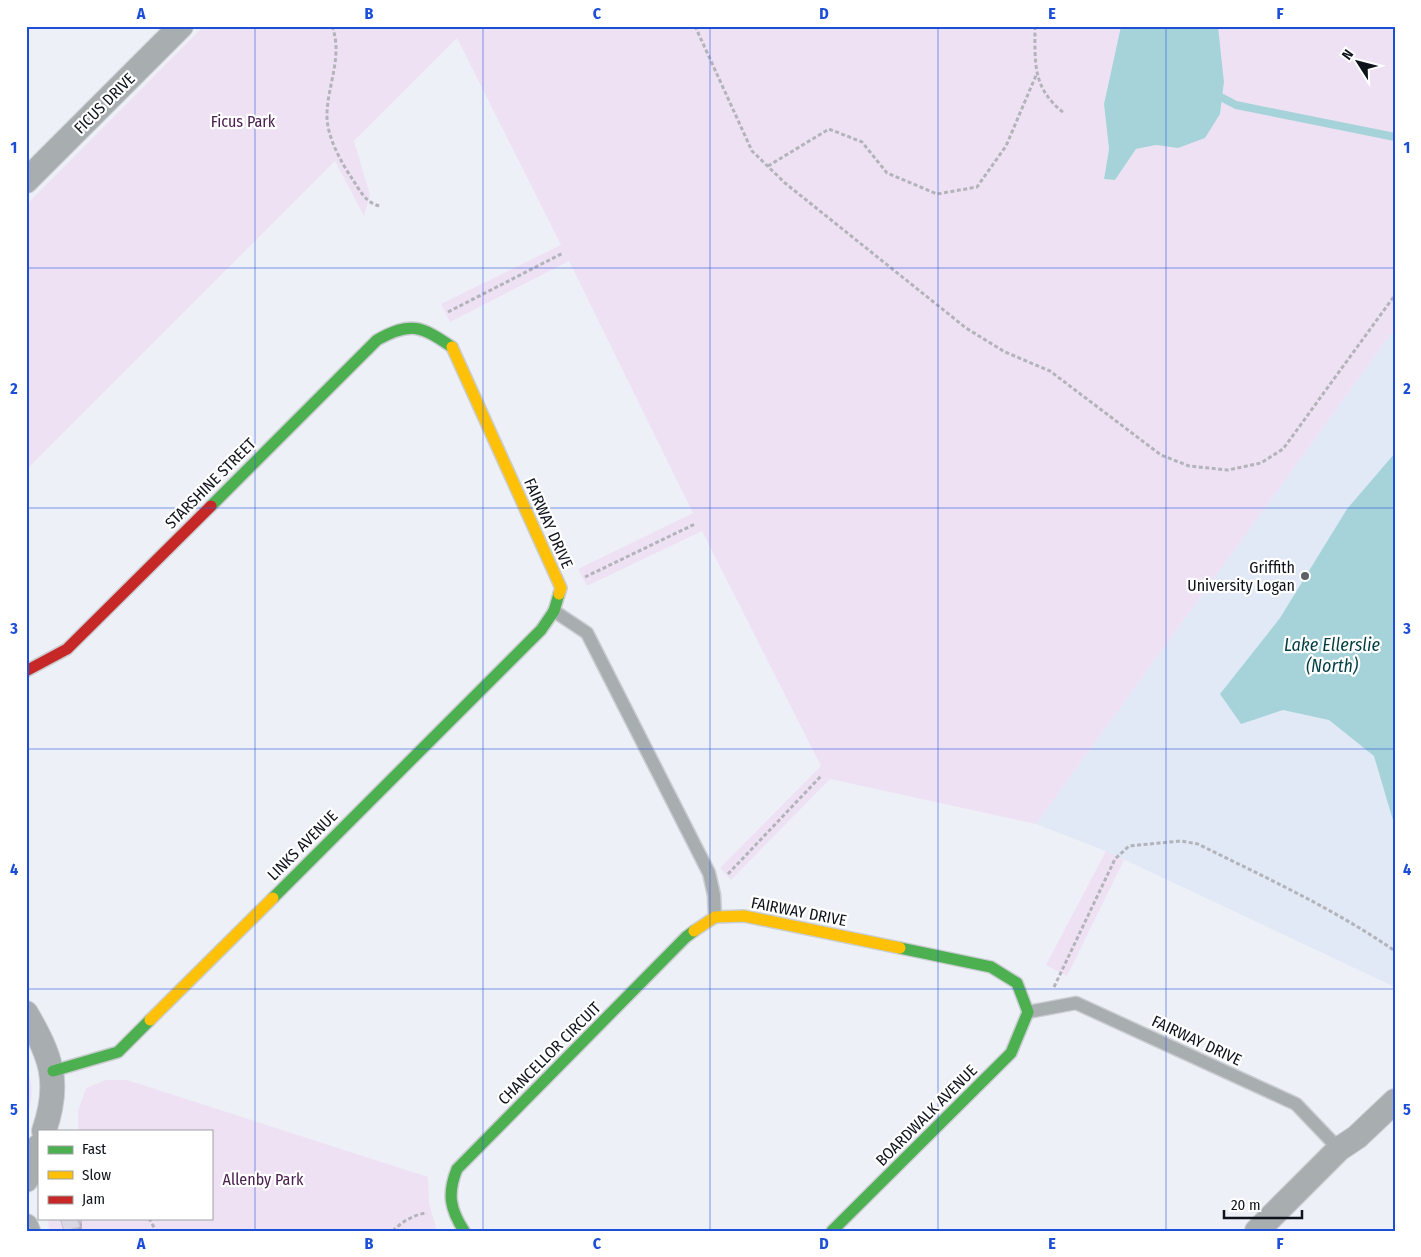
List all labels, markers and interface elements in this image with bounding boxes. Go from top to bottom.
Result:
text: A [136,4,146,23]
text: B [365,4,374,23]
text: C [593,4,602,23]
text: D [819,4,829,23]
text: E [1048,4,1056,23]
text: F [1276,4,1284,23]
north arrow [1334,38,1384,88]
text: N [1339,46,1357,63]
street label: FICUS DRIVE [70,69,139,138]
park label: Ficus Park [211,112,276,131]
text: 1 [11,138,17,157]
text: 1 [1404,138,1410,157]
text: 2 [9,379,18,398]
text: 2 [1402,379,1411,398]
street label: STARSHINE STREET [161,434,260,533]
street label: FAIRWAY DRIVE [520,475,577,571]
place label: Griffith University Logan [1187,558,1295,595]
marker: Griffith University Logan [1299,570,1311,582]
text: 3 [9,619,18,638]
text: 3 [1402,619,1411,638]
water label: Lake Ellerslie (North) [1284,634,1381,677]
street label: LINKS AVENUE [263,806,341,884]
text: 4 [10,860,18,879]
text: 4 [1403,860,1411,879]
street label: FAIRWAY DRIVE [750,893,848,930]
street label: CHANCELLOR CIRCUIT [494,998,605,1109]
street label: FAIRWAY DRIVE [1149,1011,1245,1070]
street label: BOARDWALK AVENUE [872,1061,981,1170]
text: 5 [10,1100,18,1119]
text: 5 [1403,1100,1411,1119]
legend [38,1130,212,1220]
text: Fast [82,1140,106,1158]
text: Slow [82,1166,111,1184]
park label: Allenby Park [223,1170,304,1189]
scale bar [1224,1187,1301,1219]
text: Jam [82,1190,105,1208]
text: 20 m [1231,1196,1261,1214]
text: A [136,1234,146,1253]
text: B [365,1234,374,1253]
text: C [593,1234,602,1253]
text: D [819,1234,829,1253]
text: E [1048,1234,1056,1253]
text: F [1276,1234,1284,1253]

